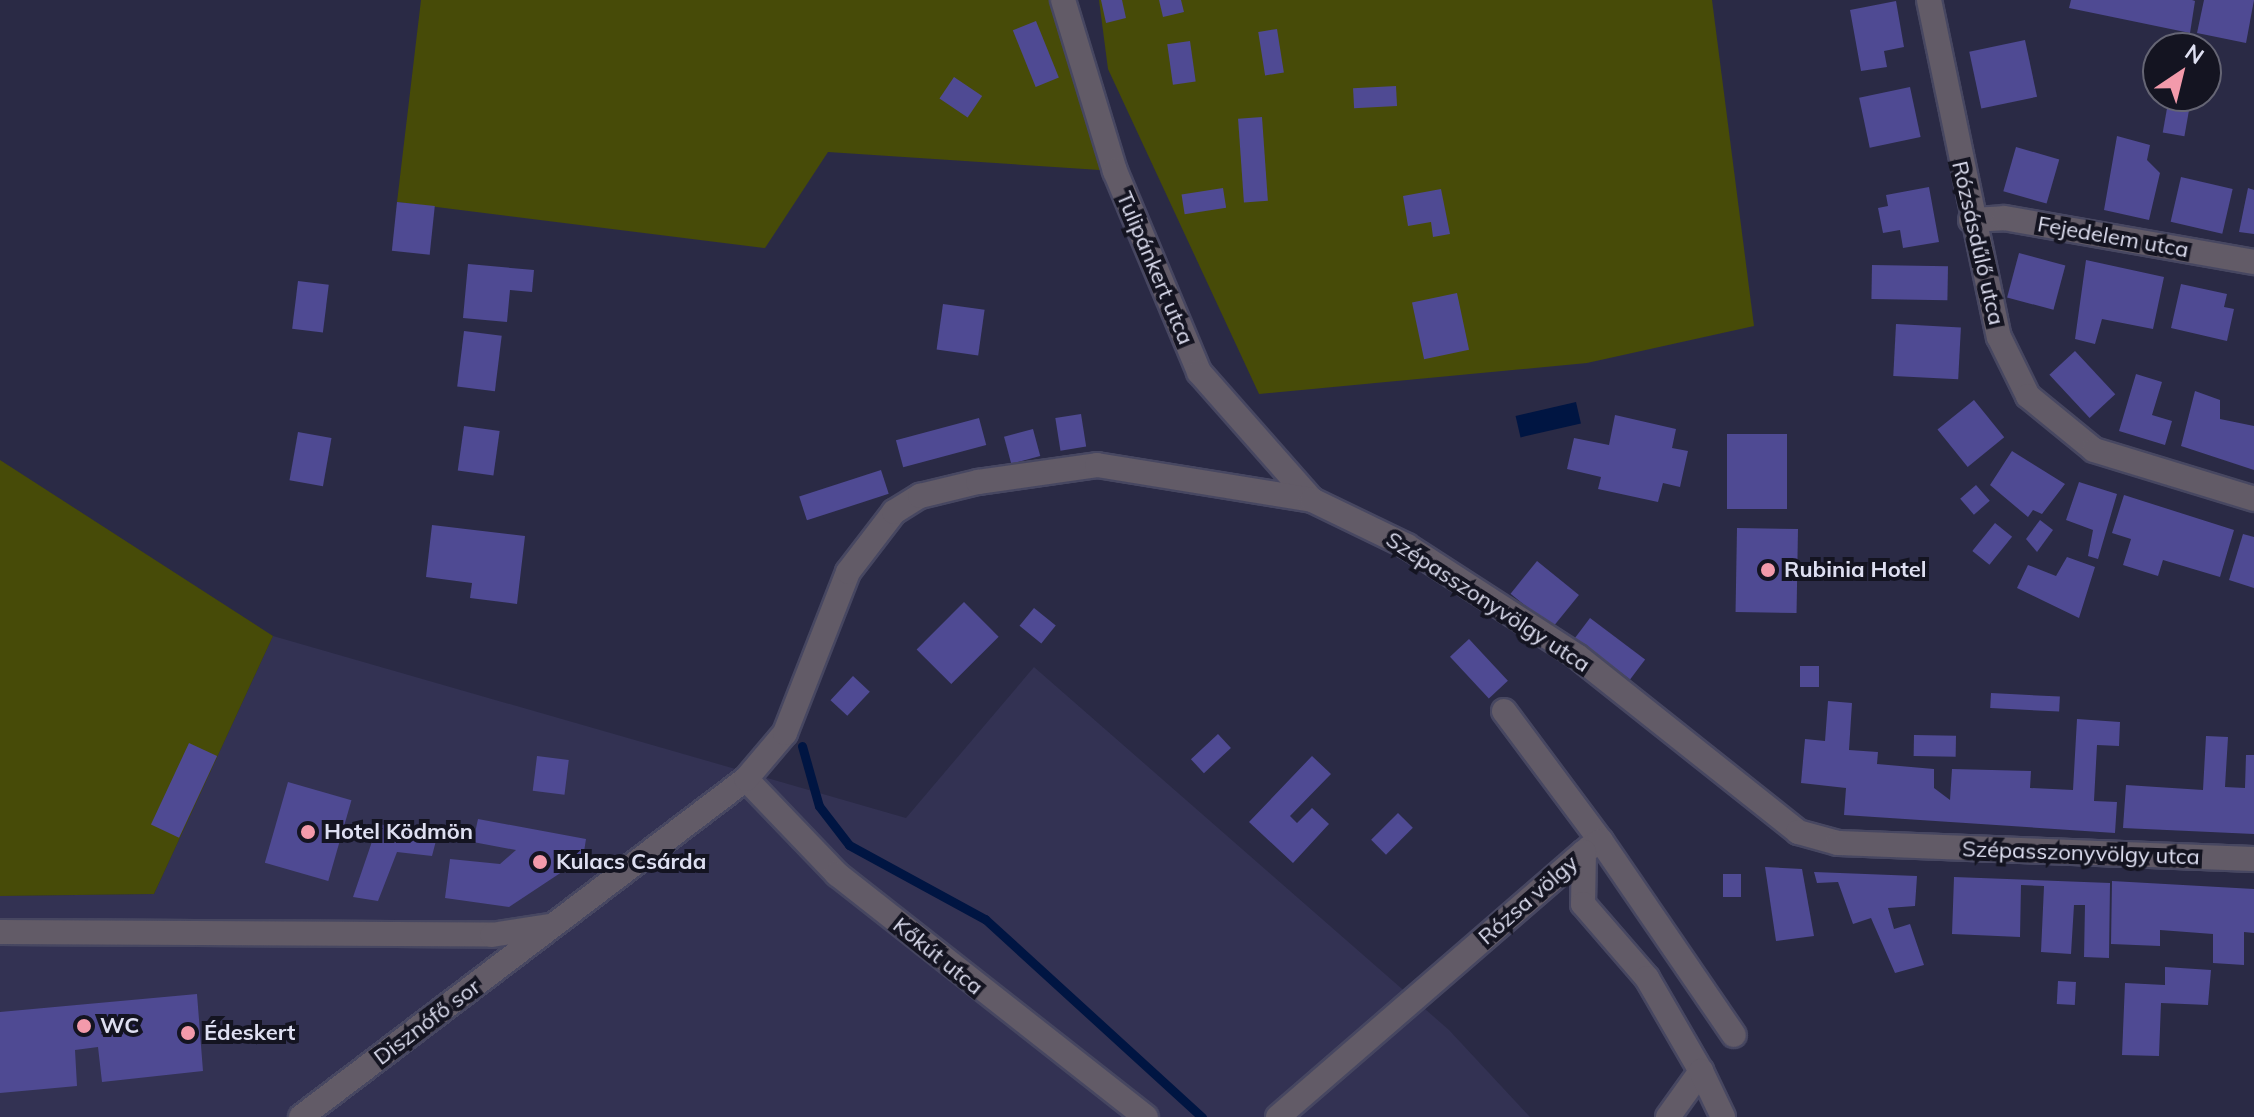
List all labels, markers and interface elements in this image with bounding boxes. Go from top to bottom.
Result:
north arrow [2142,32,2222,112]
text: N [2180,38,2209,70]
street label: Rózsásdűlő utca [1946,158,2010,328]
street label: Tulipánkert utca [1111,188,1199,348]
street label: Fejedelem utca [2035,211,2191,263]
street label: Szépasszonyvölgy utca [1381,526,1595,678]
place label: Rubinia Hotel [1784,557,1927,583]
marker: Rubinia Hotel [1759,561,1777,579]
place label: Hotel Ködmön [324,819,473,845]
marker: Hotel Ködmön [299,823,317,841]
street label: Szépasszonyvölgy utca [1962,836,2200,870]
place label: Kulacs Csárda [556,849,706,875]
street label: Rózsa völgy [1473,850,1583,950]
marker: Kulacs Csárda [531,853,549,871]
street label: Kőkút utca [888,912,988,1000]
street label: Disznófő sor [369,974,485,1070]
place label: WC [100,1013,139,1039]
marker: WC [75,1017,93,1035]
place label: Édeskert [204,1020,295,1046]
marker: Édeskert [179,1024,197,1042]

